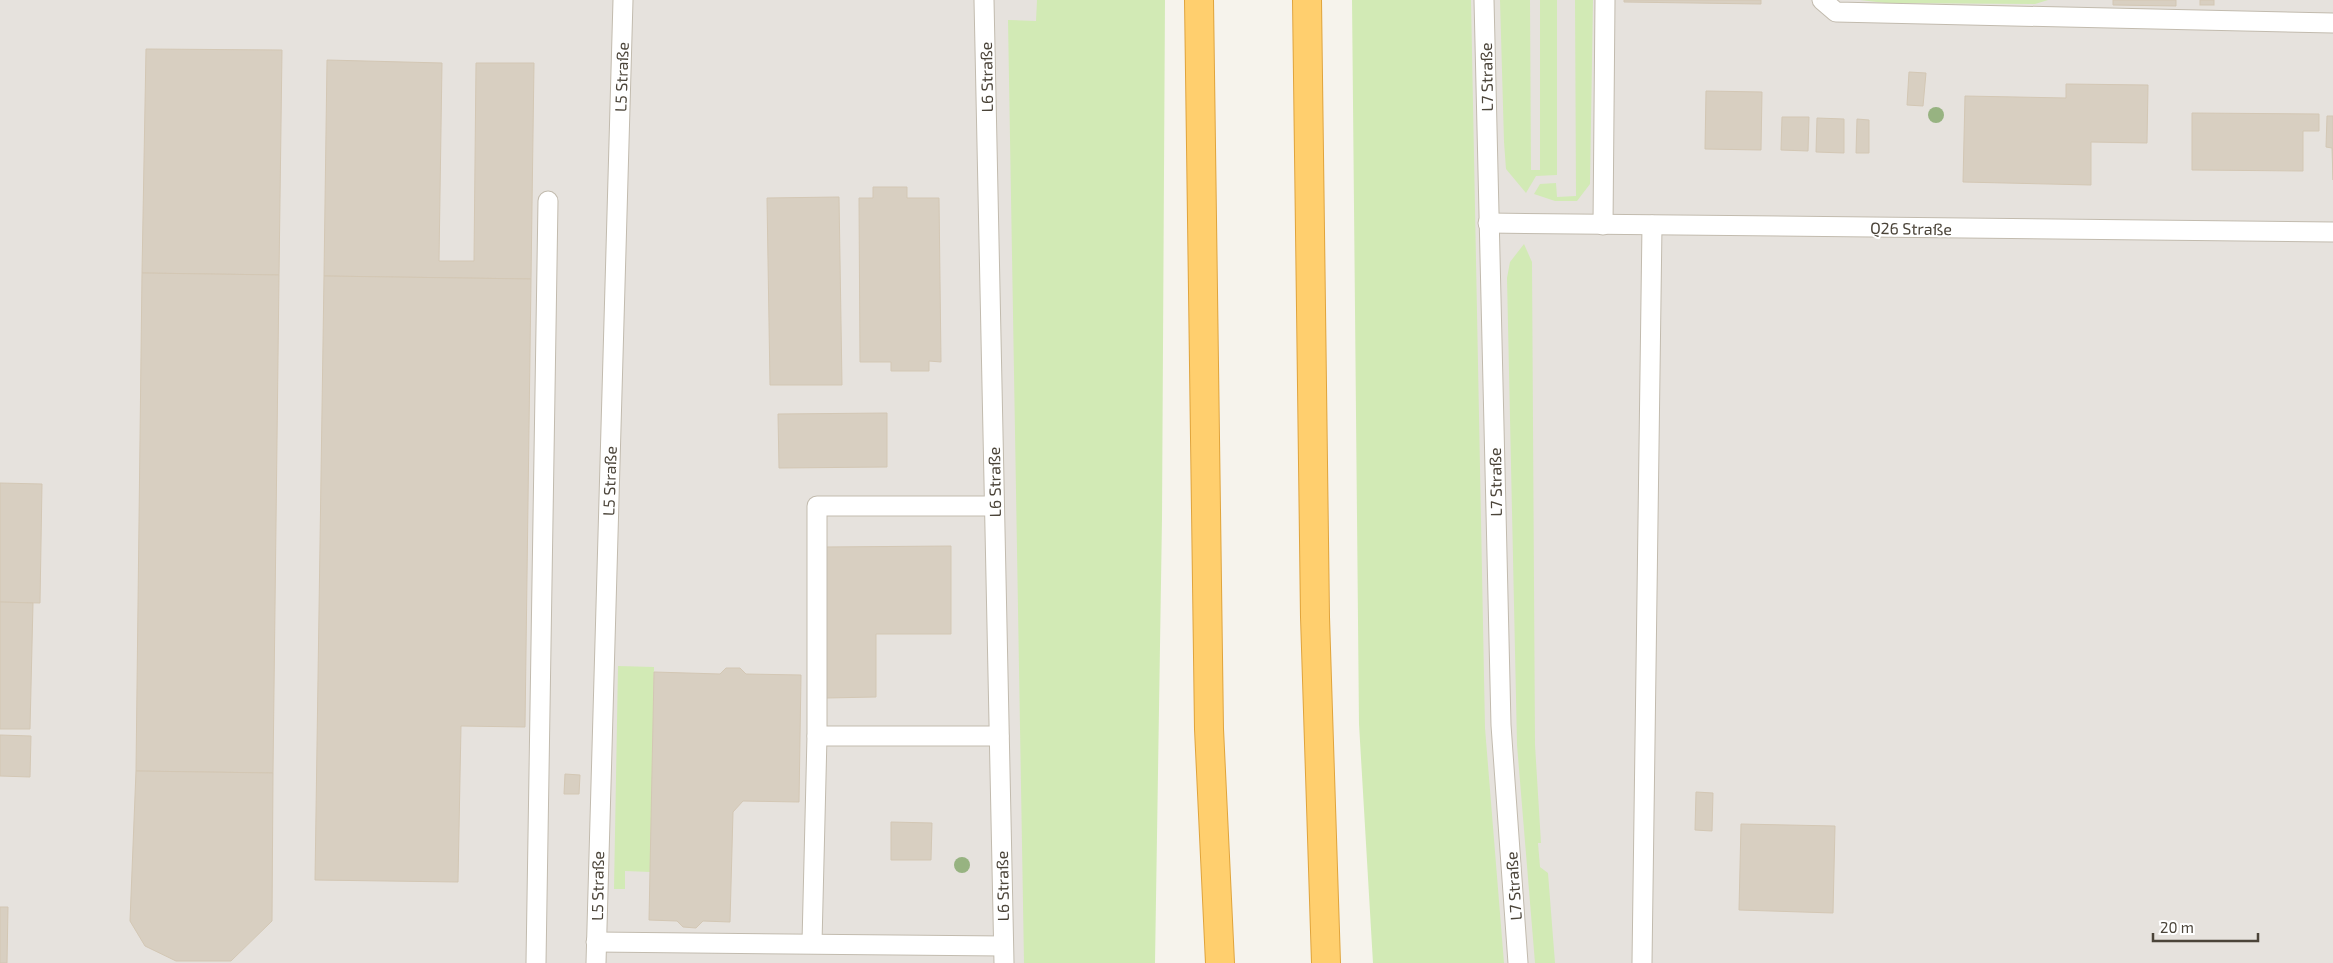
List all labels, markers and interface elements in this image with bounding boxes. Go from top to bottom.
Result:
street label: L5 Straße [610,42,632,112]
street label: L6 Straße [976,42,996,112]
street label: L7 Straße [1476,42,1496,112]
street label: Q26 Straße [1870,218,1952,239]
street label: L5 Straße [598,446,620,516]
street label: L6 Straße [984,447,1004,517]
street label: L7 Straße [1485,447,1505,517]
street label: L5 Straße [587,851,607,921]
street label: L6 Straße [992,851,1012,921]
street label: L7 Straße [1501,851,1525,921]
scale bar [2153,910,2258,942]
text: 20 m [2160,918,2194,936]

